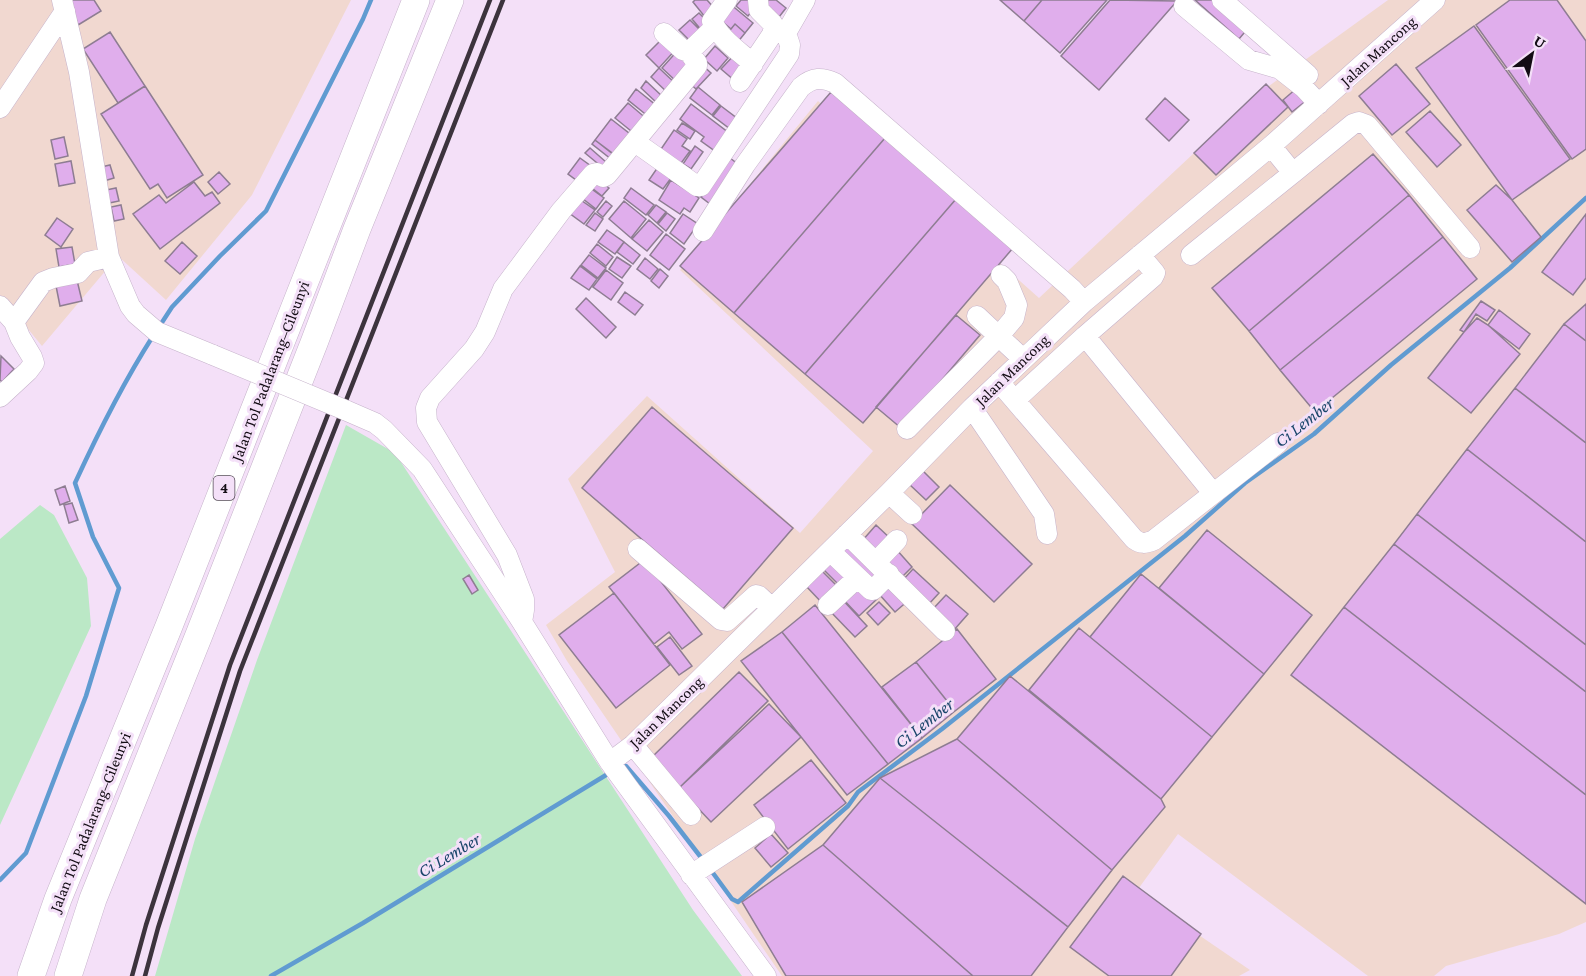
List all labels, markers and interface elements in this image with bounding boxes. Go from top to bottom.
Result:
street label: Jalan Mancong [1335,13,1420,91]
north arrow [1502,24,1562,84]
text: U [1531,32,1549,52]
street label: Jalan Tol Padalarang–Cileunyi [227,279,313,466]
street label: Jalan Mancong [970,331,1053,411]
water label: Ci Lember [1271,392,1338,451]
road number: 4 [214,476,234,500]
street label: Jalan Mancong [624,673,707,753]
water label: Ci Lember [891,693,958,752]
street label: Jalan Tol Padalarang–Cileunyi [45,730,135,916]
water label: Ci Lember [414,828,484,881]

